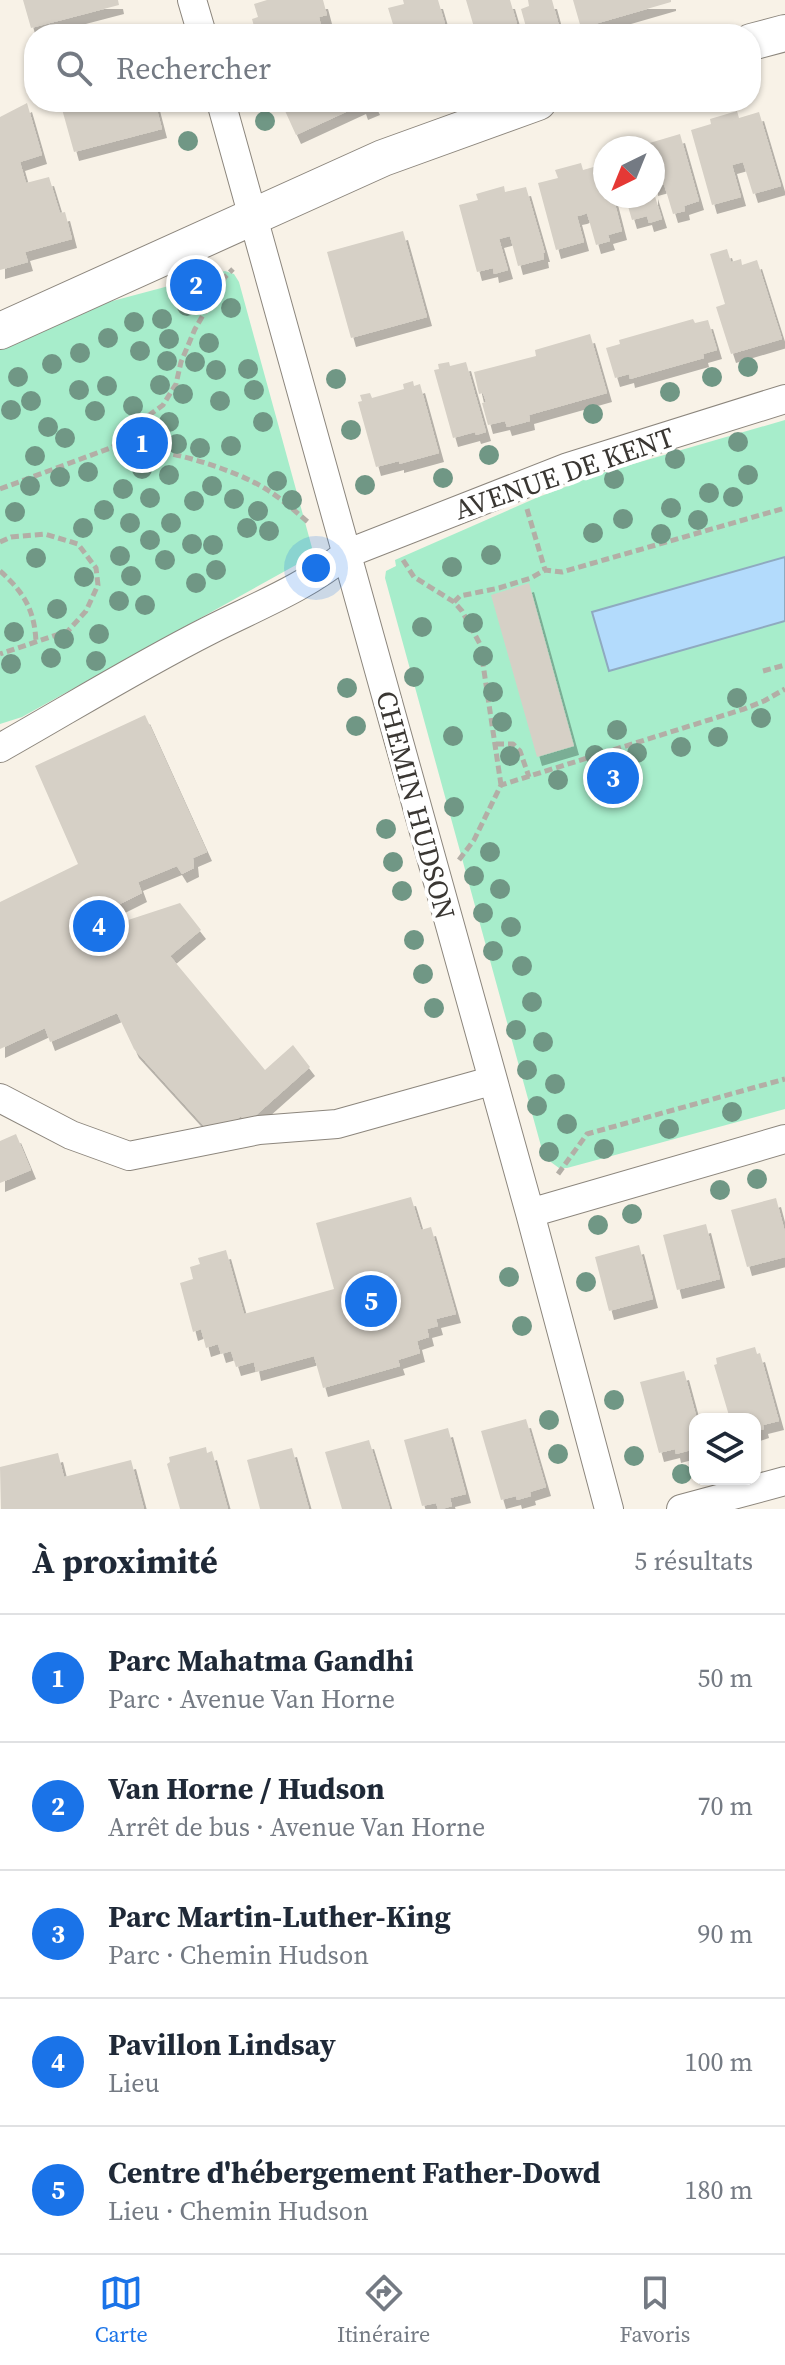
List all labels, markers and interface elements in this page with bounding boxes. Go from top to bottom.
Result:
search box [24,24,761,112]
icon: search [52,46,96,90]
text: Rechercher [116,48,271,89]
north arrow [593,136,665,208]
pin: 2 [170,255,222,315]
pin: 1 [116,413,168,473]
street label: AVENUE DE KENT [449,418,679,528]
your location [296,548,336,588]
street label: CHEMIN HUDSON [367,686,465,924]
pin: 3 [587,748,639,808]
pin: 4 [73,896,125,956]
pin: 5 [345,1271,397,1331]
map controls [689,1413,761,1485]
button: layers [689,1413,761,1485]
text: À proximité [32,1538,218,1584]
text: 5 résultats [634,1543,753,1579]
text: Parc Mahatma Gandhi [108,1640,414,1681]
text: 1 [51,1660,65,1696]
text: 50 m [698,1660,753,1696]
text: Parc · Avenue Van Horne [108,1681,395,1717]
text: Van Horne / Hudson [108,1768,385,1809]
text: 2 [51,1788,65,1824]
text: 70 m [698,1788,753,1824]
text: Arrêt de bus · Avenue Van Horne [108,1809,485,1845]
text: Parc Martin-Luther-King [108,1896,451,1937]
text: 3 [51,1916,65,1952]
text: 90 m [698,1916,753,1952]
text: Parc · Chemin Hudson [108,1937,369,1973]
text: Pavillon Lindsay [108,2024,336,2065]
text: 4 [51,2044,65,2080]
text: 100 m [685,2044,753,2080]
text: Lieu [108,2065,160,2101]
text: Centre d'hébergement Father-Dowd [108,2152,601,2193]
text: 5 [51,2172,65,2208]
text: 180 m [685,2172,753,2208]
text: Lieu · Chemin Hudson [108,2193,369,2229]
tab: Carte [95,2271,148,2349]
tab: Itinéraire [337,2271,430,2349]
tab: Favoris [620,2271,690,2349]

